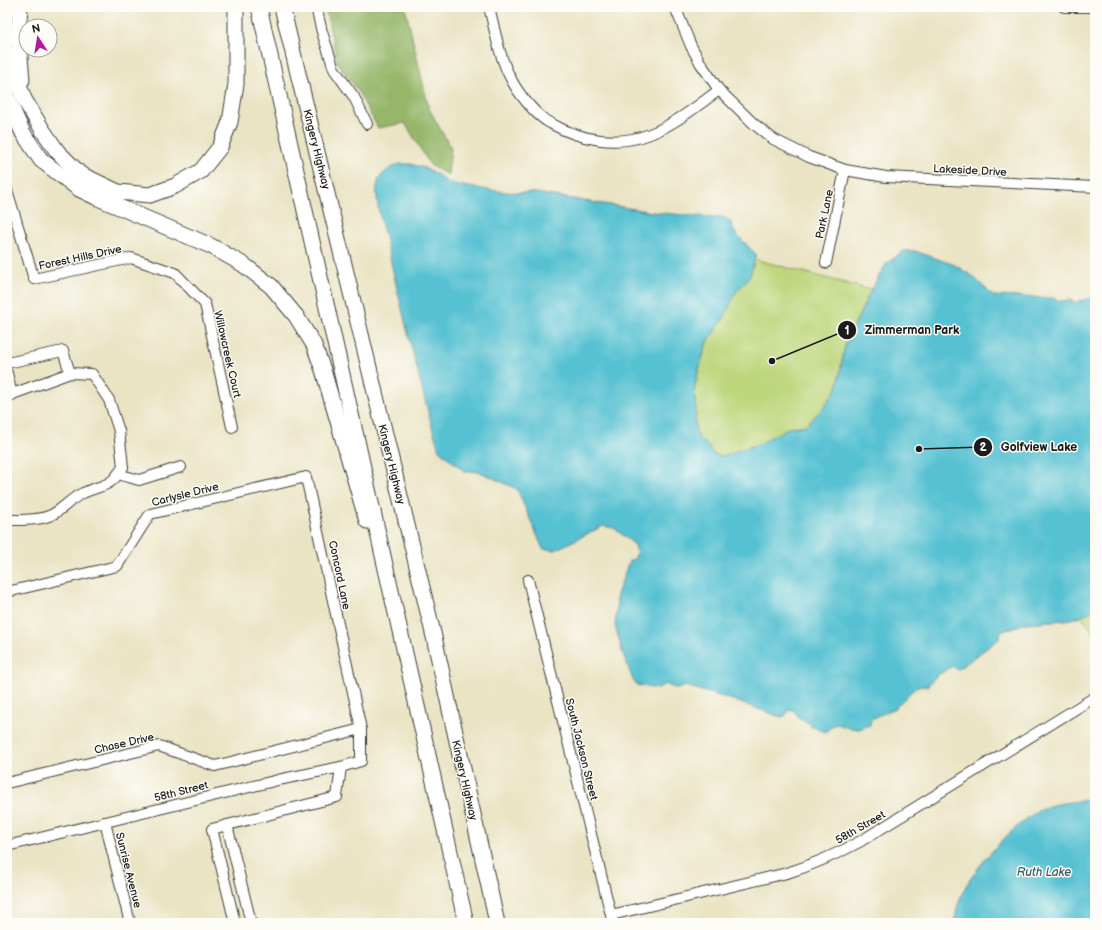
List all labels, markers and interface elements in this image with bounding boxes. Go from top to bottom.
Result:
north arrow [18,18,58,58]
text: N [31,21,41,36]
street label: Kingery Highway [300,108,333,190]
street label: Lakeside Drive [933,162,1008,179]
street label: Park Lane [813,188,836,240]
street label: Forest Hills Drive [38,242,123,273]
street label: Willowcreek Court [211,309,244,400]
callout: Zimmerman Park [837,318,968,342]
text: 1 [844,323,850,338]
text: Zimmerman Park [865,323,960,338]
street label: Kingery Highway [375,423,408,505]
callout: Golfview Lake [973,435,1085,459]
text: 2 [979,440,987,455]
text: Golfview Lake [1001,440,1077,455]
street label: Carlysle Drive [150,480,220,509]
street label: Concord Lane [326,539,353,611]
street label: South Jackson Street [563,697,601,802]
street label: Chase Drive [93,730,156,757]
street label: Kingery Highway [449,739,480,822]
street label: 58th Street [153,778,210,804]
street label: 58th Street [833,808,888,847]
street label: Sunrise Avenue [113,831,144,910]
water label: Ruth Lake [1017,865,1071,880]

